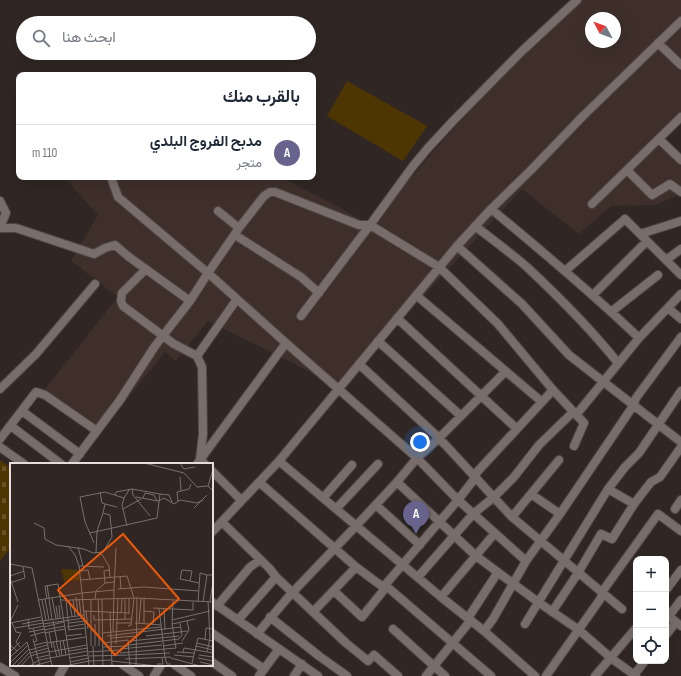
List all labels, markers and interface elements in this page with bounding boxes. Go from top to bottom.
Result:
north arrow [585,12,621,48]
search box [16,16,316,60]
icon: search [30,27,52,49]
text: ابحث هنا [62,28,116,47]
text: بالقرب منك [223,87,300,107]
text: مدبح الفروج البلدي [150,132,262,151]
text: 110 m [32,145,57,161]
text: A [284,145,290,161]
text: متجر [237,155,262,171]
your location [410,432,430,452]
inset map [10,463,213,666]
pin: A [403,501,429,534]
map controls [633,556,669,664]
button: + [633,556,669,592]
button: − [633,592,669,628]
button: locate [633,628,669,664]

